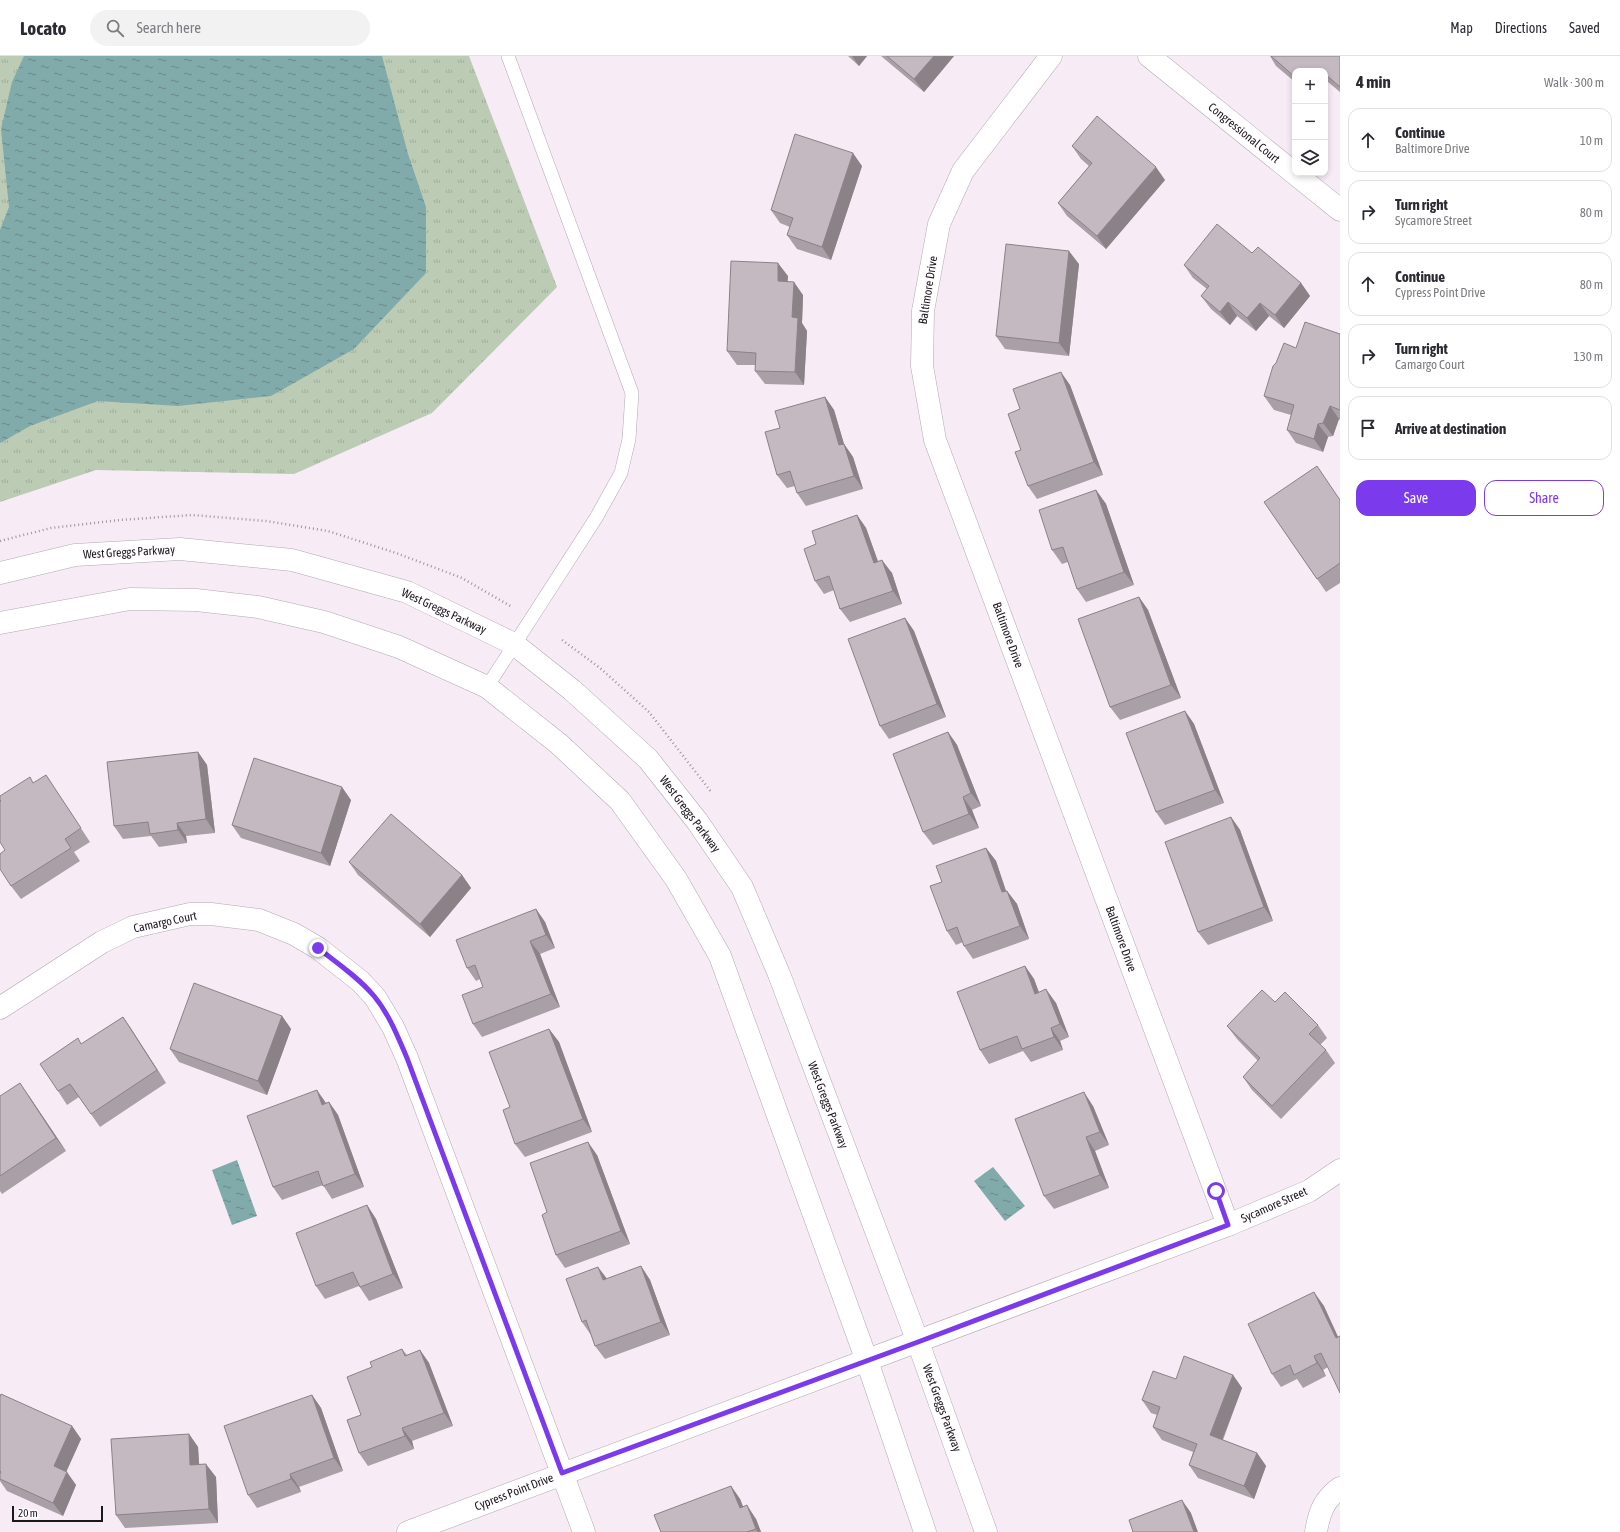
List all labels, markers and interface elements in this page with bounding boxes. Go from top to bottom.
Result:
search box [90,10,370,46]
text: Locato [20,17,66,39]
icon: search [104,17,126,39]
text: Search here [136,19,201,36]
text: Map [1450,20,1473,36]
text: Directions [1495,20,1547,36]
text: Saved [1569,20,1600,36]
map controls [1292,68,1328,176]
button: + [1292,68,1328,104]
text: 4 min [1356,72,1391,92]
text: Walk · 300 m [1544,75,1604,90]
street label: Congressional Court [1205,100,1283,166]
button: − [1292,104,1328,140]
text: Continue [1395,124,1445,141]
icon: ahead [1357,129,1379,151]
text: 10 m [1580,133,1603,148]
button: layers [1292,140,1328,176]
text: Baltimore Drive [1395,141,1470,156]
text: Turn right [1395,196,1448,213]
icon: right [1357,201,1379,223]
text: 80 m [1580,205,1603,220]
text: Sycamore Street [1395,213,1472,228]
street label: Baltimore Drive [916,255,940,325]
text: Continue [1395,268,1445,285]
icon: ahead [1357,273,1379,295]
text: 80 m [1580,277,1603,292]
text: Cypress Point Drive [1395,285,1485,300]
text: Turn right [1395,340,1448,357]
icon: right [1357,345,1379,367]
text: 130 m [1574,349,1603,364]
text: Camargo Court [1395,357,1465,372]
icon: arrive [1357,417,1379,439]
text: Arrive at destination [1395,420,1506,437]
button: Save [1356,480,1476,516]
button: Share [1484,480,1604,516]
street label: West Greggs Parkway [83,543,175,561]
street label: West Greggs Parkway [399,585,489,637]
street label: Baltimore Drive [990,600,1026,670]
street label: West Greggs Parkway [657,773,723,855]
street label: Baltimore Drive [1103,904,1139,974]
street label: Camargo Court [132,908,198,936]
route end [309,939,327,957]
street label: West Greggs Parkway [805,1060,851,1151]
route start [1207,1182,1225,1200]
street label: Sycamore Street [1239,1184,1310,1226]
street label: West Greggs Parkway [920,1362,964,1454]
street label: Cypress Point Drive [473,1471,555,1513]
scale bar [12,1504,103,1523]
text: 20 m [18,1507,38,1519]

